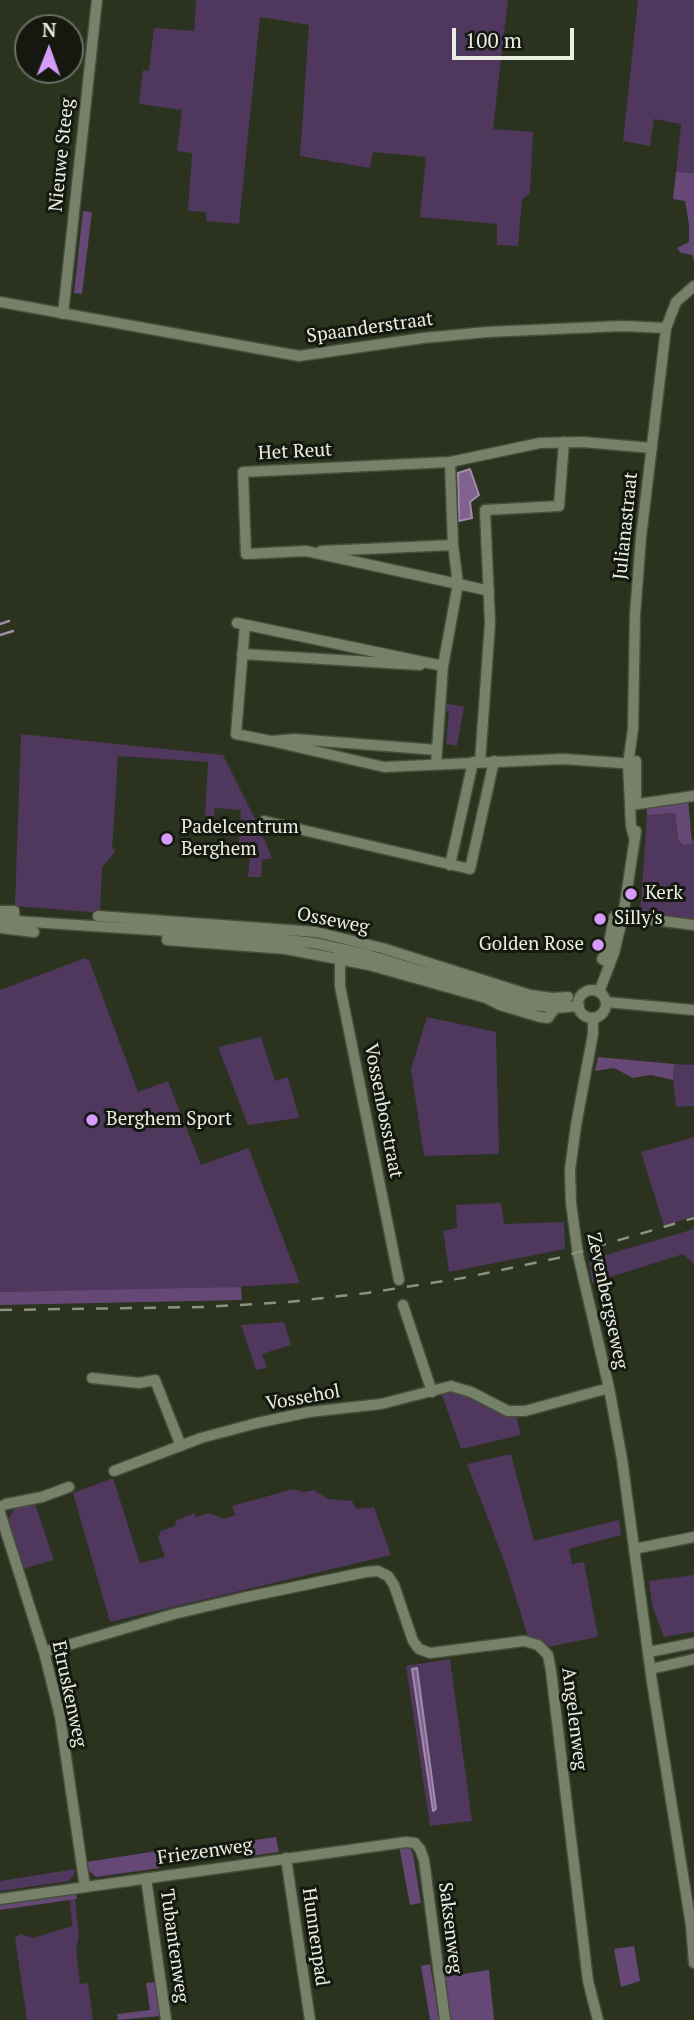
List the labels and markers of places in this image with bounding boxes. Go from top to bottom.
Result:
place label: Padelcentrum Berghem [181,817,299,861]
marker: Padelcentrum Berghem [159,831,175,847]
place label: Kerk [645,883,683,905]
marker: Kerk [623,886,639,902]
place label: Silly's [614,908,663,930]
marker: Silly's [592,911,608,927]
place label: Golden Rose [479,934,584,956]
marker: Golden Rose [590,937,606,953]
place label: Berghem Sport [106,1109,232,1131]
marker: Berghem Sport [84,1112,100,1128]

